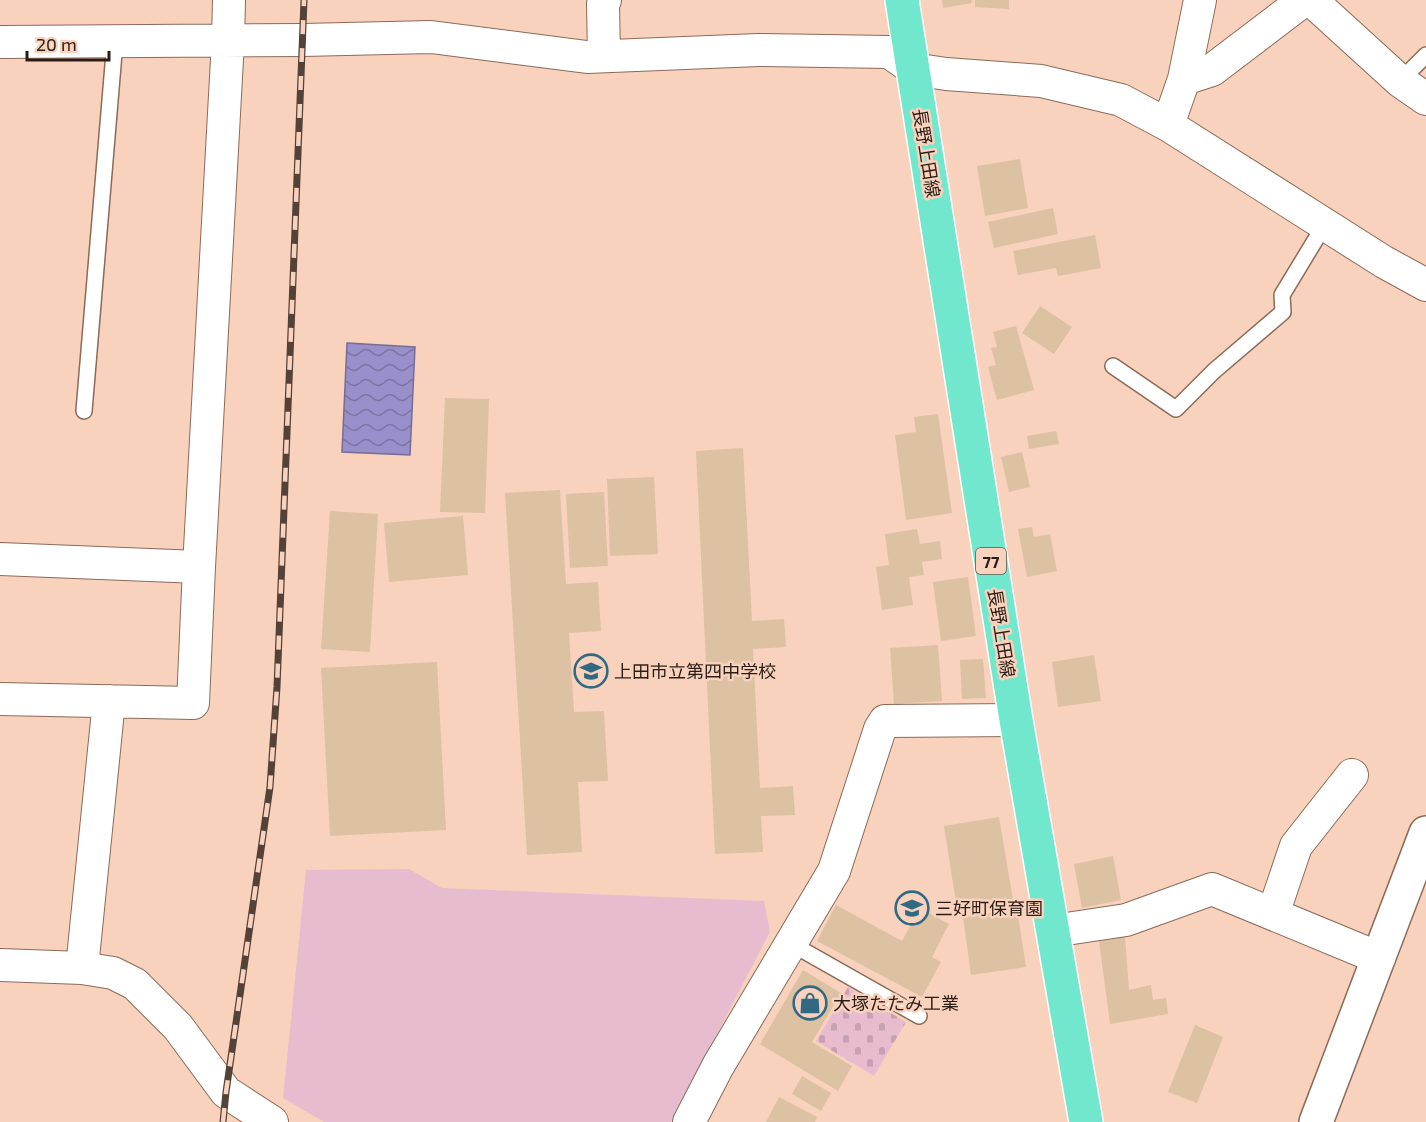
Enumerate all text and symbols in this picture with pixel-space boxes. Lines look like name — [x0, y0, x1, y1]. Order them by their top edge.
scale bar — [27, 24, 110, 62]
text: 20 m — [36, 33, 77, 55]
street label: 長野上田線 — [909, 107, 945, 199]
road number: 77 — [976, 548, 1006, 574]
street label: 長野上田線 — [984, 587, 1020, 679]
school or university icon: 上田市立第四中学校 — [573, 653, 609, 689]
place label: 上田市立第四中学校 — [614, 660, 776, 682]
school or university icon: 三好町保育園 — [894, 890, 930, 926]
place label: 三好町保育園 — [935, 897, 1043, 919]
shop icon: 大塚たたみ工業 — [792, 985, 828, 1021]
place label: 大塚たたみ工業 — [833, 992, 959, 1014]

